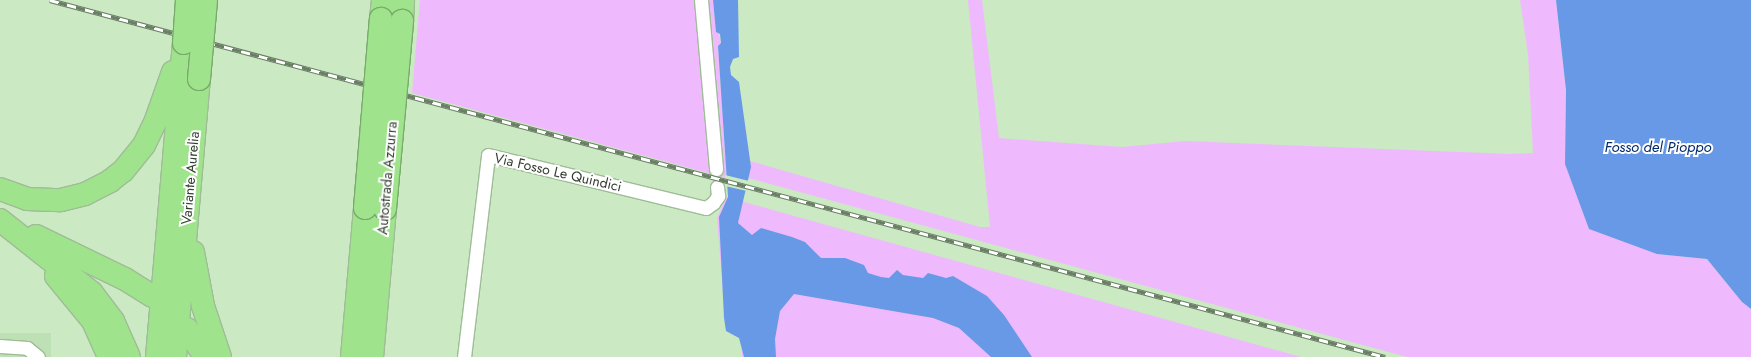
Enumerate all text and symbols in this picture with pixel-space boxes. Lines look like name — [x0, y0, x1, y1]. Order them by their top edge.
street label: Autostrada Azzurra — [374, 121, 400, 235]
street label: Variante Aurelia — [178, 131, 202, 225]
water label: Fosso del Pioppo — [1605, 139, 1711, 157]
street label: Via Fosso Le Quindici — [493, 149, 623, 195]

